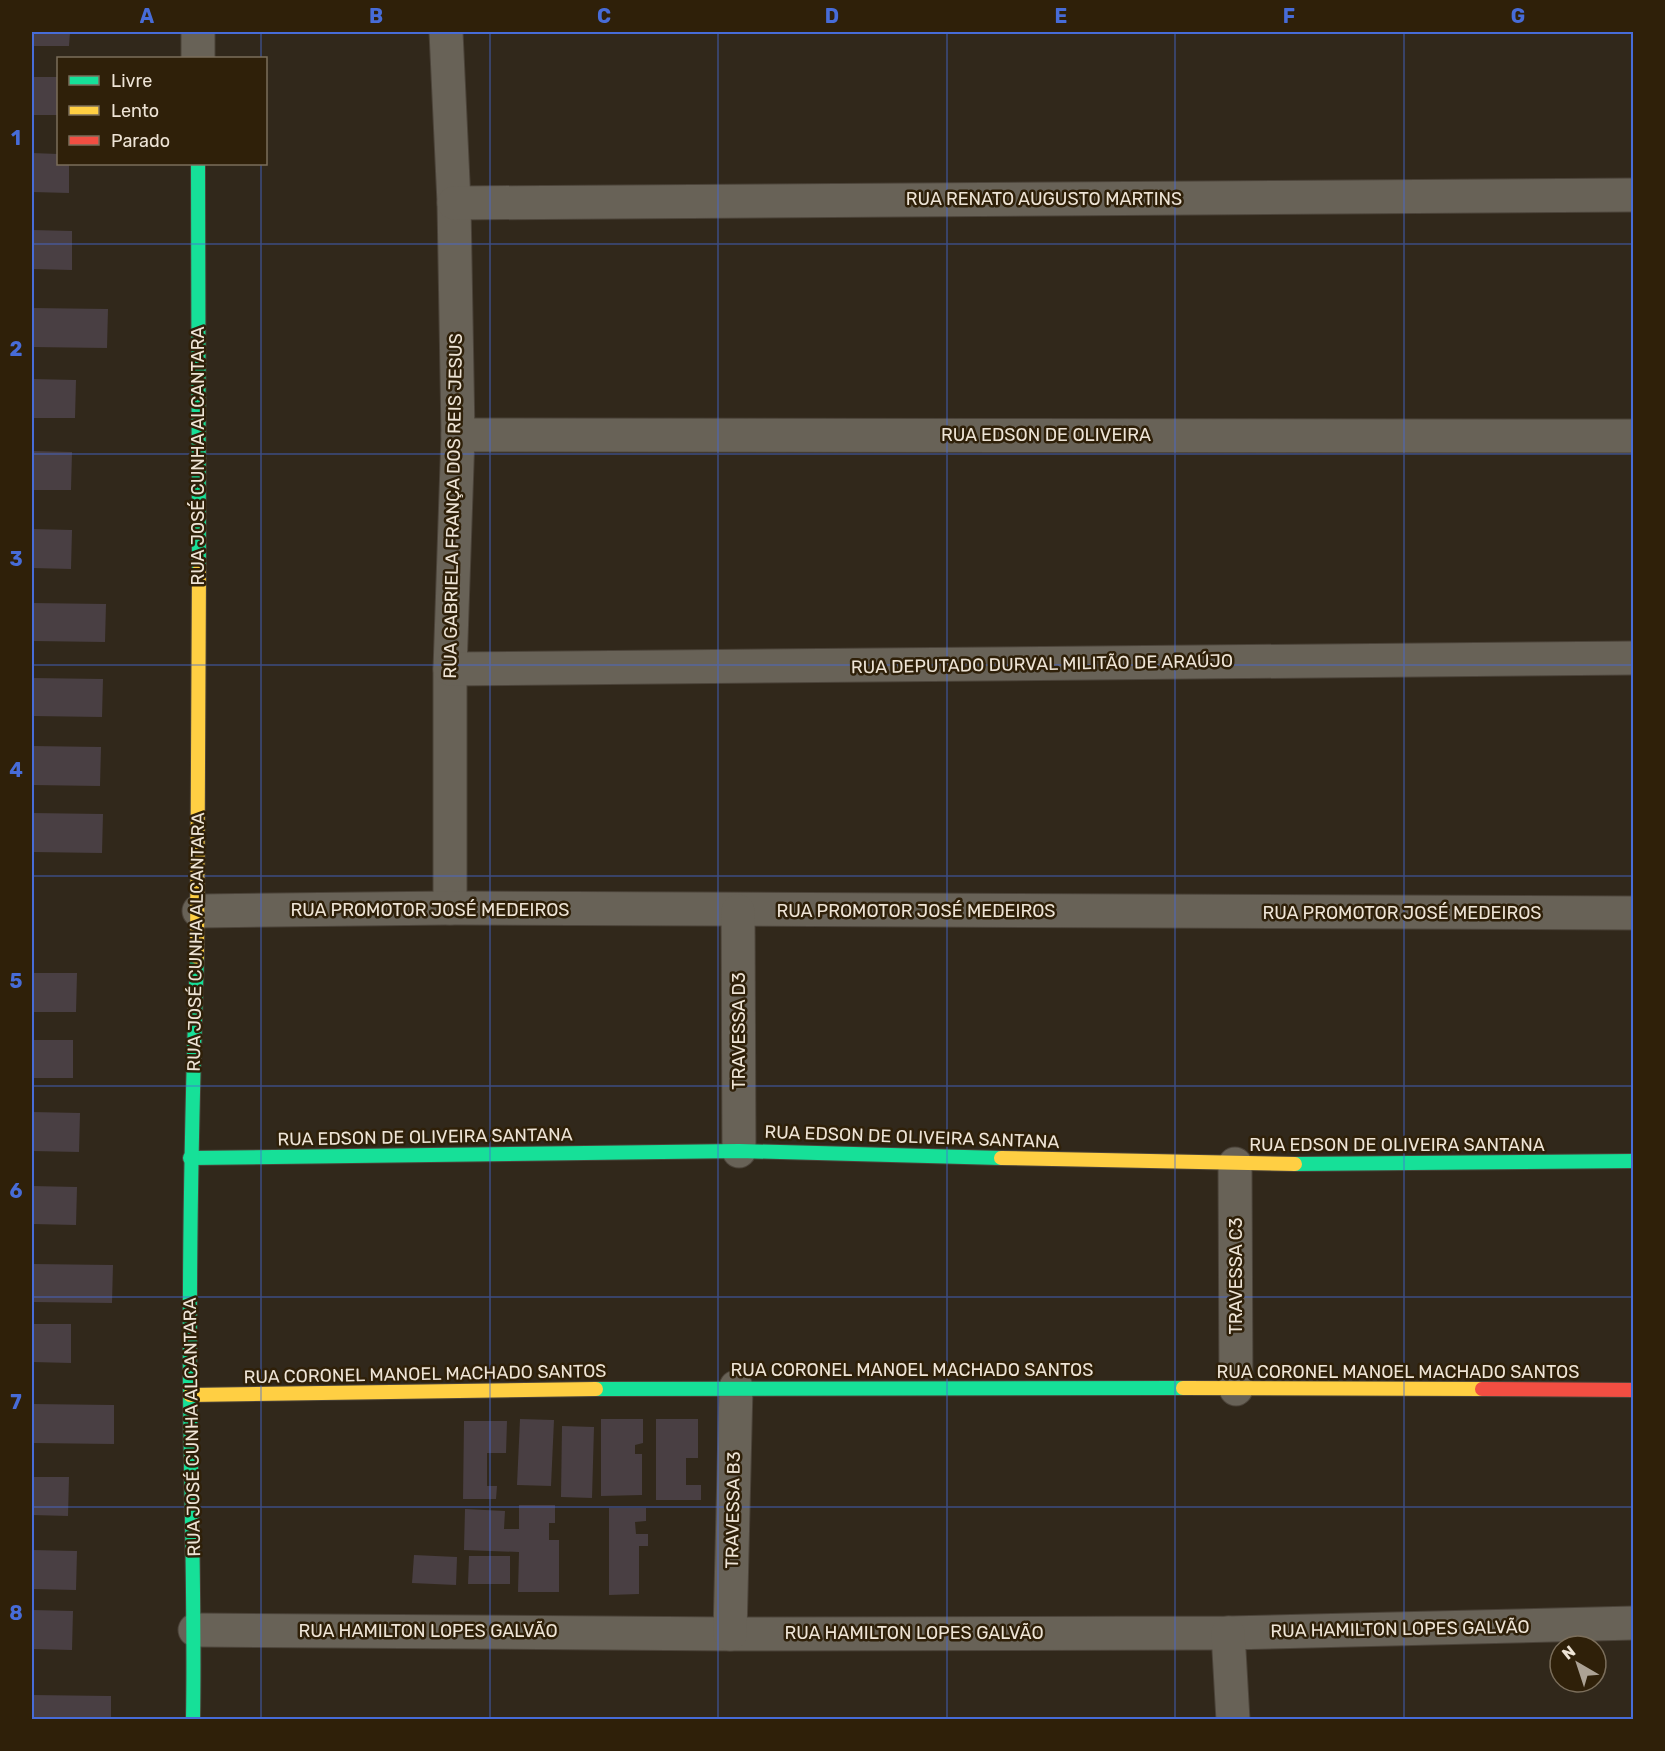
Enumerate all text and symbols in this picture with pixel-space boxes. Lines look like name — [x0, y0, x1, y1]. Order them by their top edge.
text: A — [140, 4, 155, 28]
text: B — [369, 4, 383, 28]
text: C — [597, 4, 611, 28]
text: D — [825, 4, 839, 28]
text: E — [1055, 4, 1067, 28]
text: F — [1283, 4, 1295, 28]
text: G — [1511, 4, 1525, 28]
legend — [57, 57, 267, 165]
text: Livre — [111, 70, 152, 92]
text: Lento — [111, 100, 159, 122]
text: 1 — [11, 126, 21, 150]
text: Parado — [111, 130, 170, 152]
street label: RUA RENATO AUGUSTO MARTINS — [906, 188, 1182, 210]
street label: RUA JOSÉ CUNHA ALCANTARA — [187, 326, 209, 586]
street label: RUA GABRIELA FRANÇA DOS REIS JESUS — [439, 333, 467, 679]
text: 2 — [10, 337, 23, 361]
street label: RUA EDSON DE OLIVEIRA — [941, 424, 1151, 446]
text: 3 — [9, 547, 23, 571]
street label: RUA DEPUTADO DURVAL MILITÃO DE ARAÚJO — [851, 650, 1233, 678]
text: 4 — [9, 758, 23, 782]
street label: RUA JOSÉ CUNHA ALCANTARA — [183, 812, 209, 1072]
street label: RUA PROMOTOR JOSÉ MEDEIROS — [290, 899, 570, 921]
street label: RUA PROMOTOR JOSÉ MEDEIROS — [776, 900, 1056, 922]
street label: RUA PROMOTOR JOSÉ MEDEIROS — [1262, 902, 1542, 924]
text: 5 — [10, 969, 23, 993]
street label: TRAVESSA D3 — [728, 972, 750, 1090]
street label: RUA EDSON DE OLIVEIRA SANTANA — [764, 1121, 1060, 1153]
street label: RUA EDSON DE OLIVEIRA SANTANA — [277, 1123, 573, 1151]
street label: RUA EDSON DE OLIVEIRA SANTANA — [1249, 1134, 1545, 1156]
text: 6 — [9, 1179, 23, 1203]
street label: TRAVESSA C3 — [1225, 1217, 1247, 1335]
street label: RUA JOSÉ CUNHA ALCANTARA — [179, 1297, 205, 1557]
street label: RUA CORONEL MANOEL MACHADO SANTOS — [731, 1359, 1093, 1381]
street label: RUA CORONEL MANOEL MACHADO SANTOS — [243, 1360, 607, 1388]
street label: RUA CORONEL MANOEL MACHADO SANTOS — [1217, 1361, 1579, 1383]
text: 7 — [10, 1390, 22, 1414]
street label: TRAVESSA B3 — [721, 1451, 745, 1569]
text: 8 — [9, 1601, 23, 1625]
street label: RUA HAMILTON LOPES GALVÃO — [1270, 1616, 1530, 1642]
street label: RUA HAMILTON LOPES GALVÃO — [298, 1620, 558, 1642]
street label: RUA HAMILTON LOPES GALVÃO — [784, 1622, 1044, 1644]
north arrow — [1548, 1634, 1608, 1694]
text: N — [1558, 1642, 1579, 1664]

